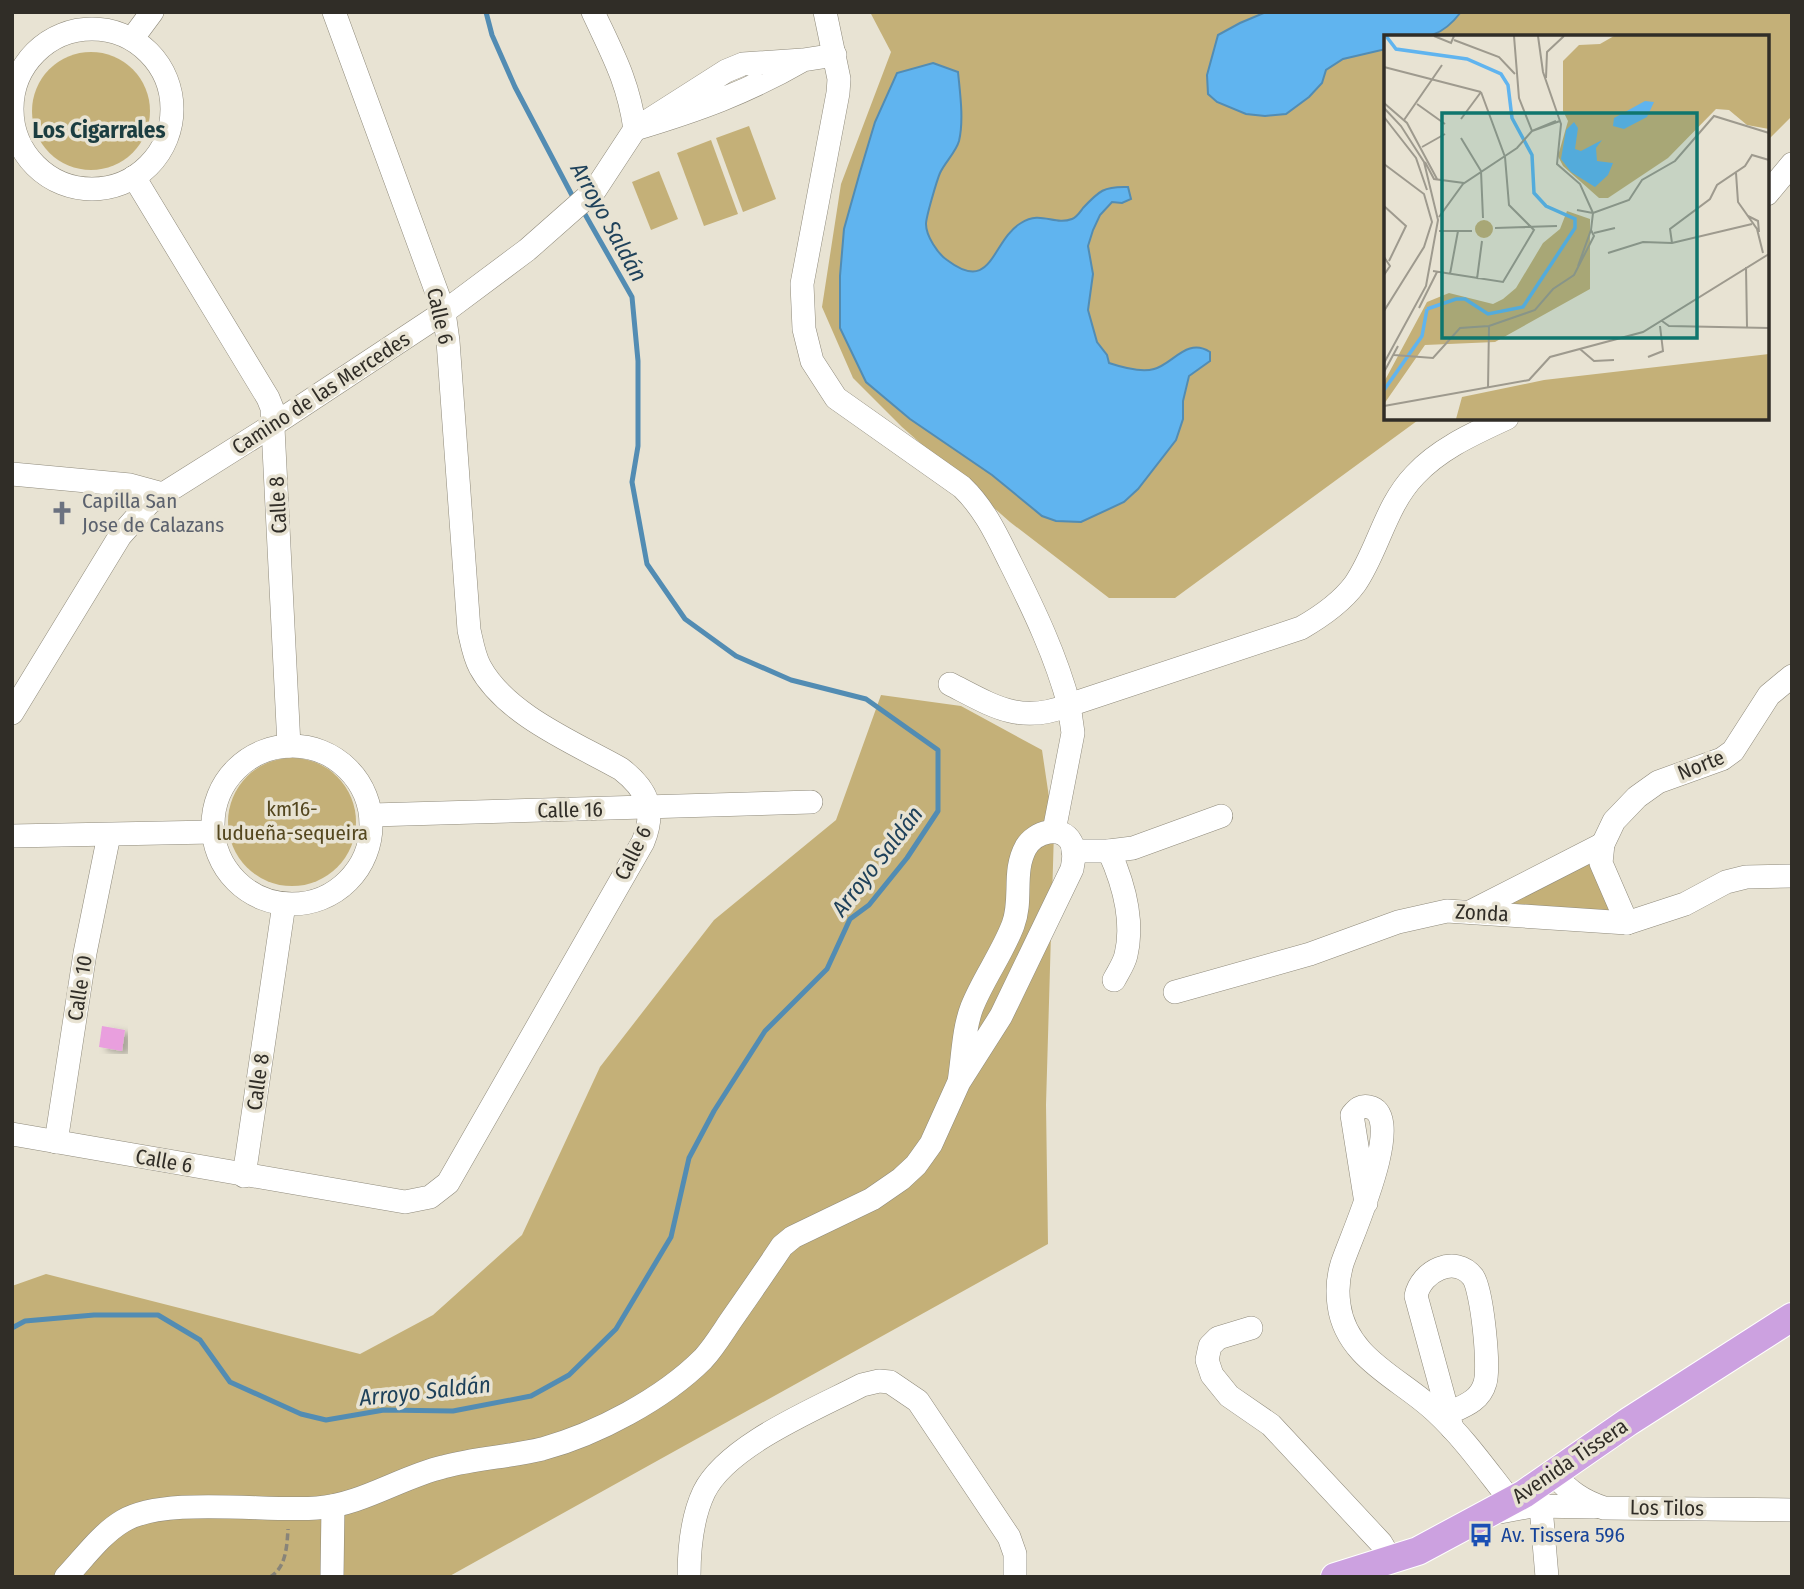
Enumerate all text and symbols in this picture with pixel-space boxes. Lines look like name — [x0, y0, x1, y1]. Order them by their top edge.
inset map — [1384, 35, 1769, 420]
district label: Los Cigarrales — [33, 116, 166, 144]
water label: Arroyo Saldán — [564, 157, 653, 286]
street label: Calle 6 — [421, 285, 459, 347]
street label: Camino de las Mercedes — [227, 326, 415, 460]
street label: Calle 8 — [264, 476, 292, 534]
place label: Capilla San Jose de Calazans — [82, 488, 224, 538]
church icon: Capilla San Jose de Calazans — [48, 499, 76, 527]
street label: Norte — [1674, 744, 1728, 786]
park label: km16- ludueña-sequeira — [216, 796, 368, 846]
street label: Calle 16 — [537, 796, 603, 824]
water label: Arroyo Saldán — [825, 800, 929, 922]
street label: Calle 6 — [609, 822, 657, 884]
street label: Zonda — [1455, 899, 1509, 927]
street label: Calle 10 — [62, 953, 98, 1023]
street label: Calle 8 — [241, 1052, 275, 1112]
street label: Calle 6 — [134, 1143, 194, 1179]
water label: Arroyo Saldán — [357, 1370, 492, 1412]
street label: Avenida Tissera — [1507, 1413, 1633, 1509]
street label: Los Tilos — [1630, 1494, 1704, 1522]
bus stop icon: Av. Tissera 596 — [1467, 1521, 1495, 1549]
place label: Av. Tissera 596 — [1501, 1522, 1625, 1548]

